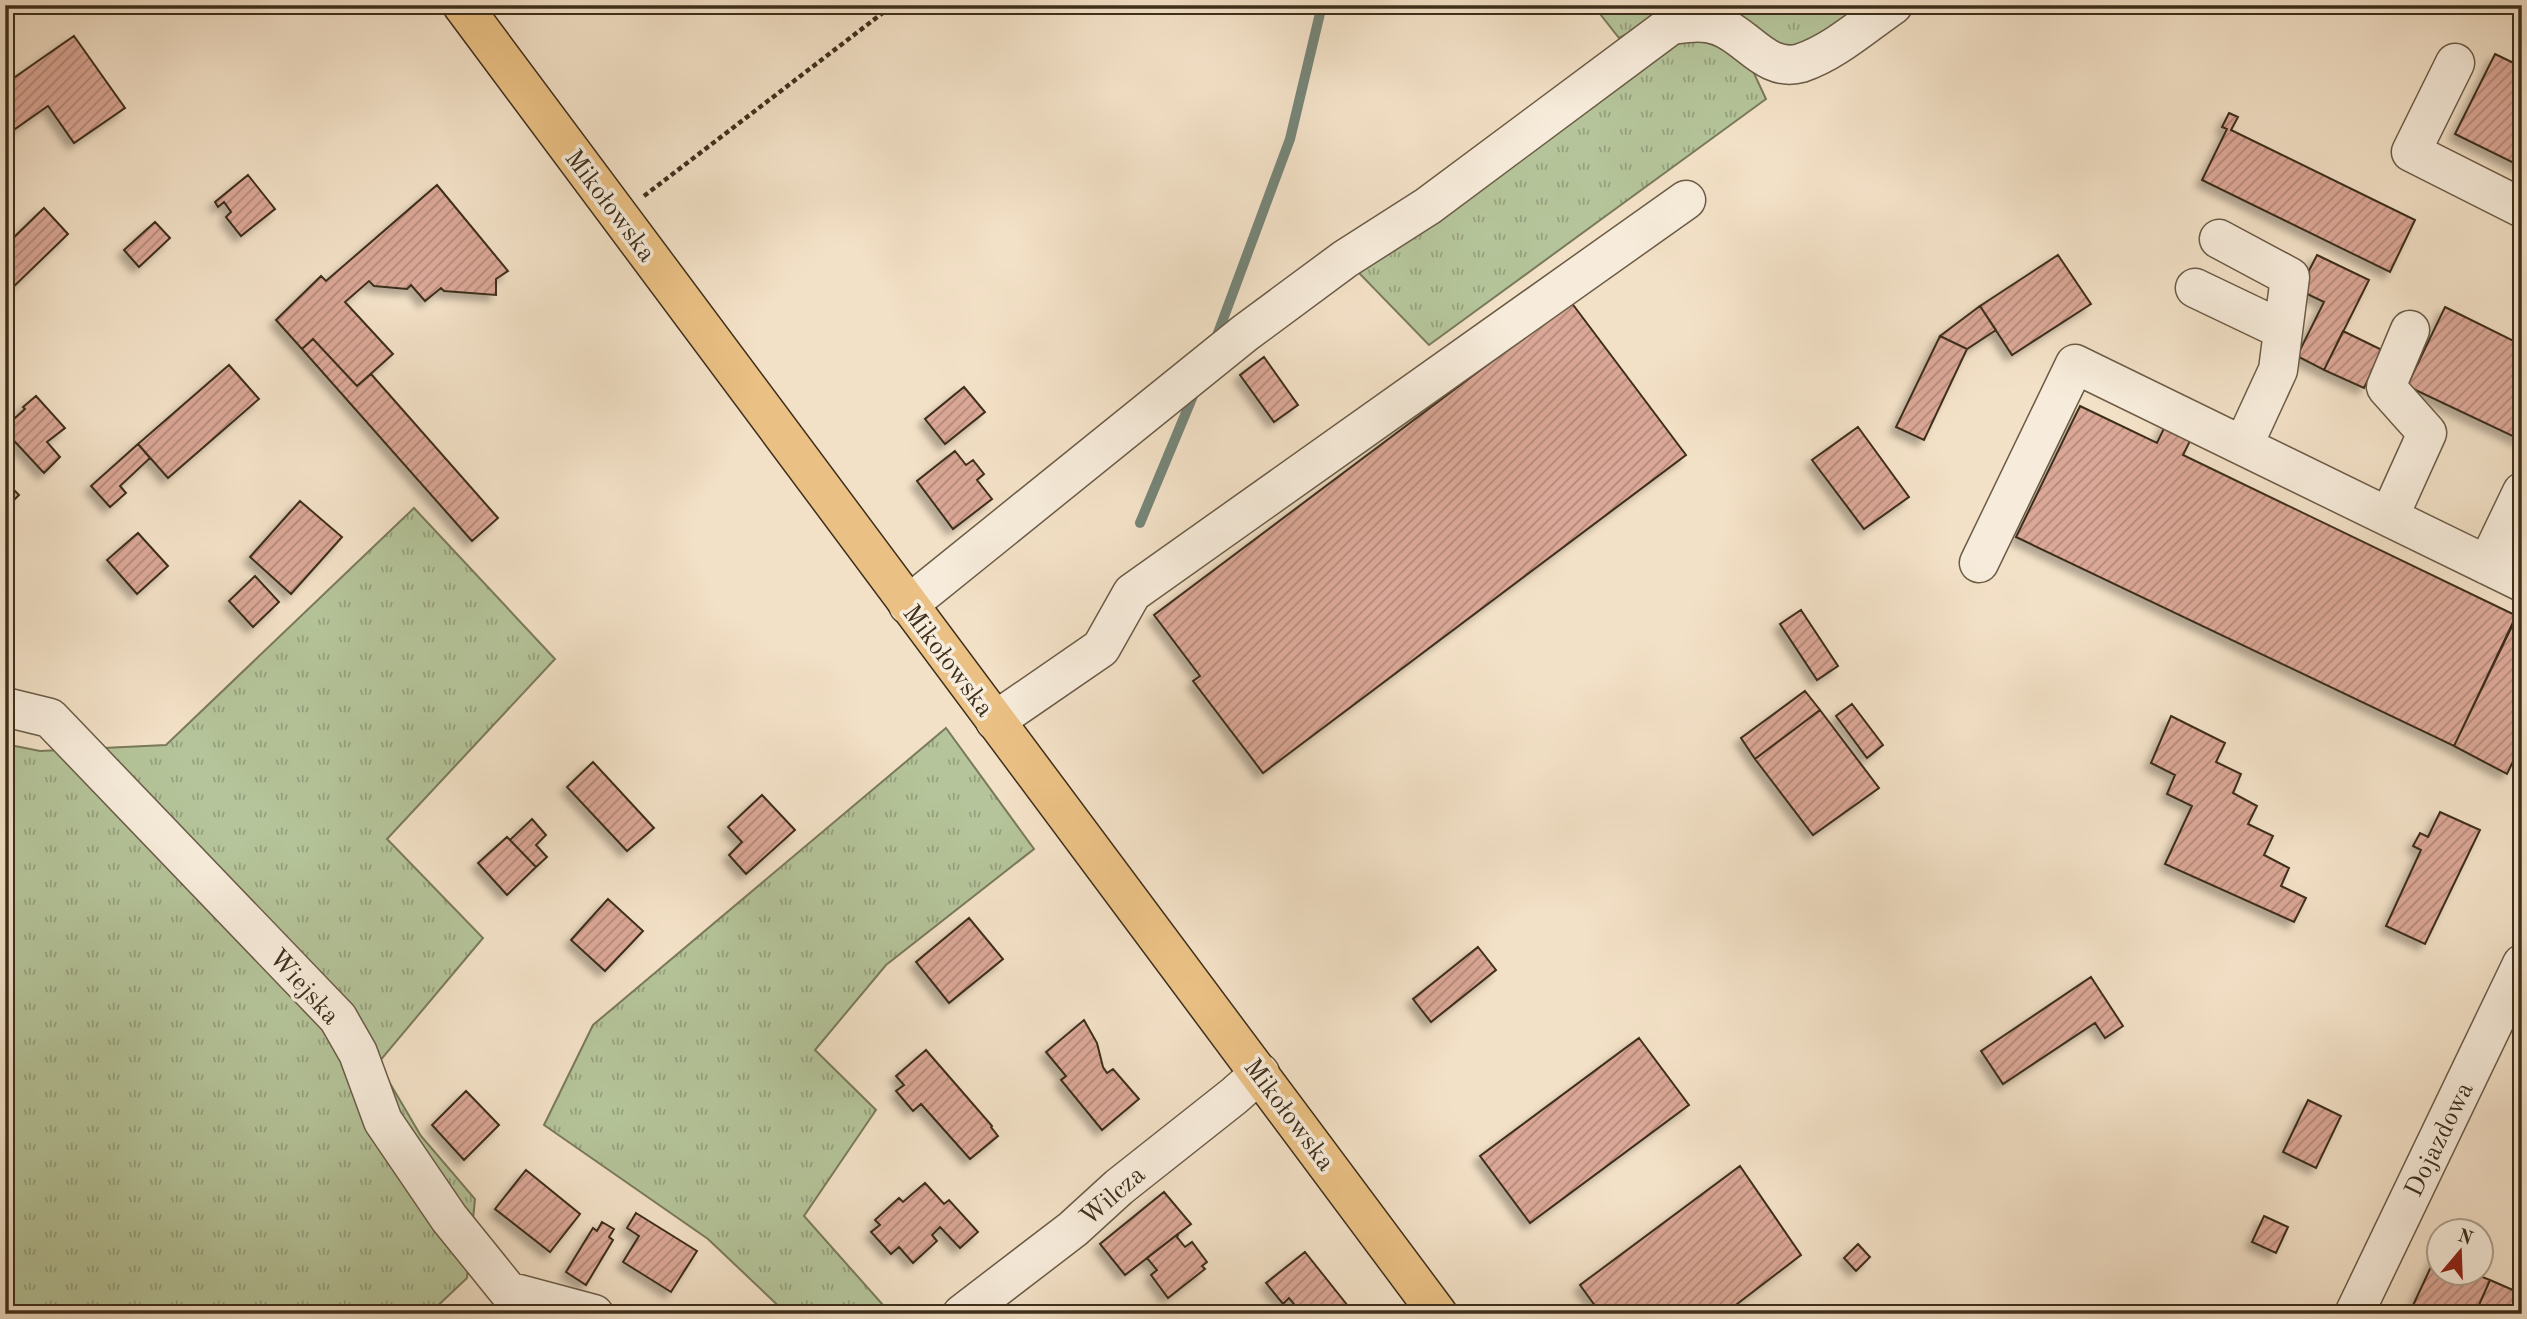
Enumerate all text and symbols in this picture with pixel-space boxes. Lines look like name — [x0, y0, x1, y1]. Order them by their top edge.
street label: Mikołowska — [559, 145, 660, 267]
street label: Mikołowska — [897, 600, 998, 722]
street label: Wiejska — [263, 945, 344, 1030]
street label: Mikołowska — [1238, 1054, 1339, 1176]
street label: Dojazdowa — [2401, 1078, 2479, 1201]
street label: Wilcza — [1076, 1162, 1151, 1231]
north arrow — [2426, 1218, 2496, 1288]
text: N — [2455, 1227, 2475, 1250]

